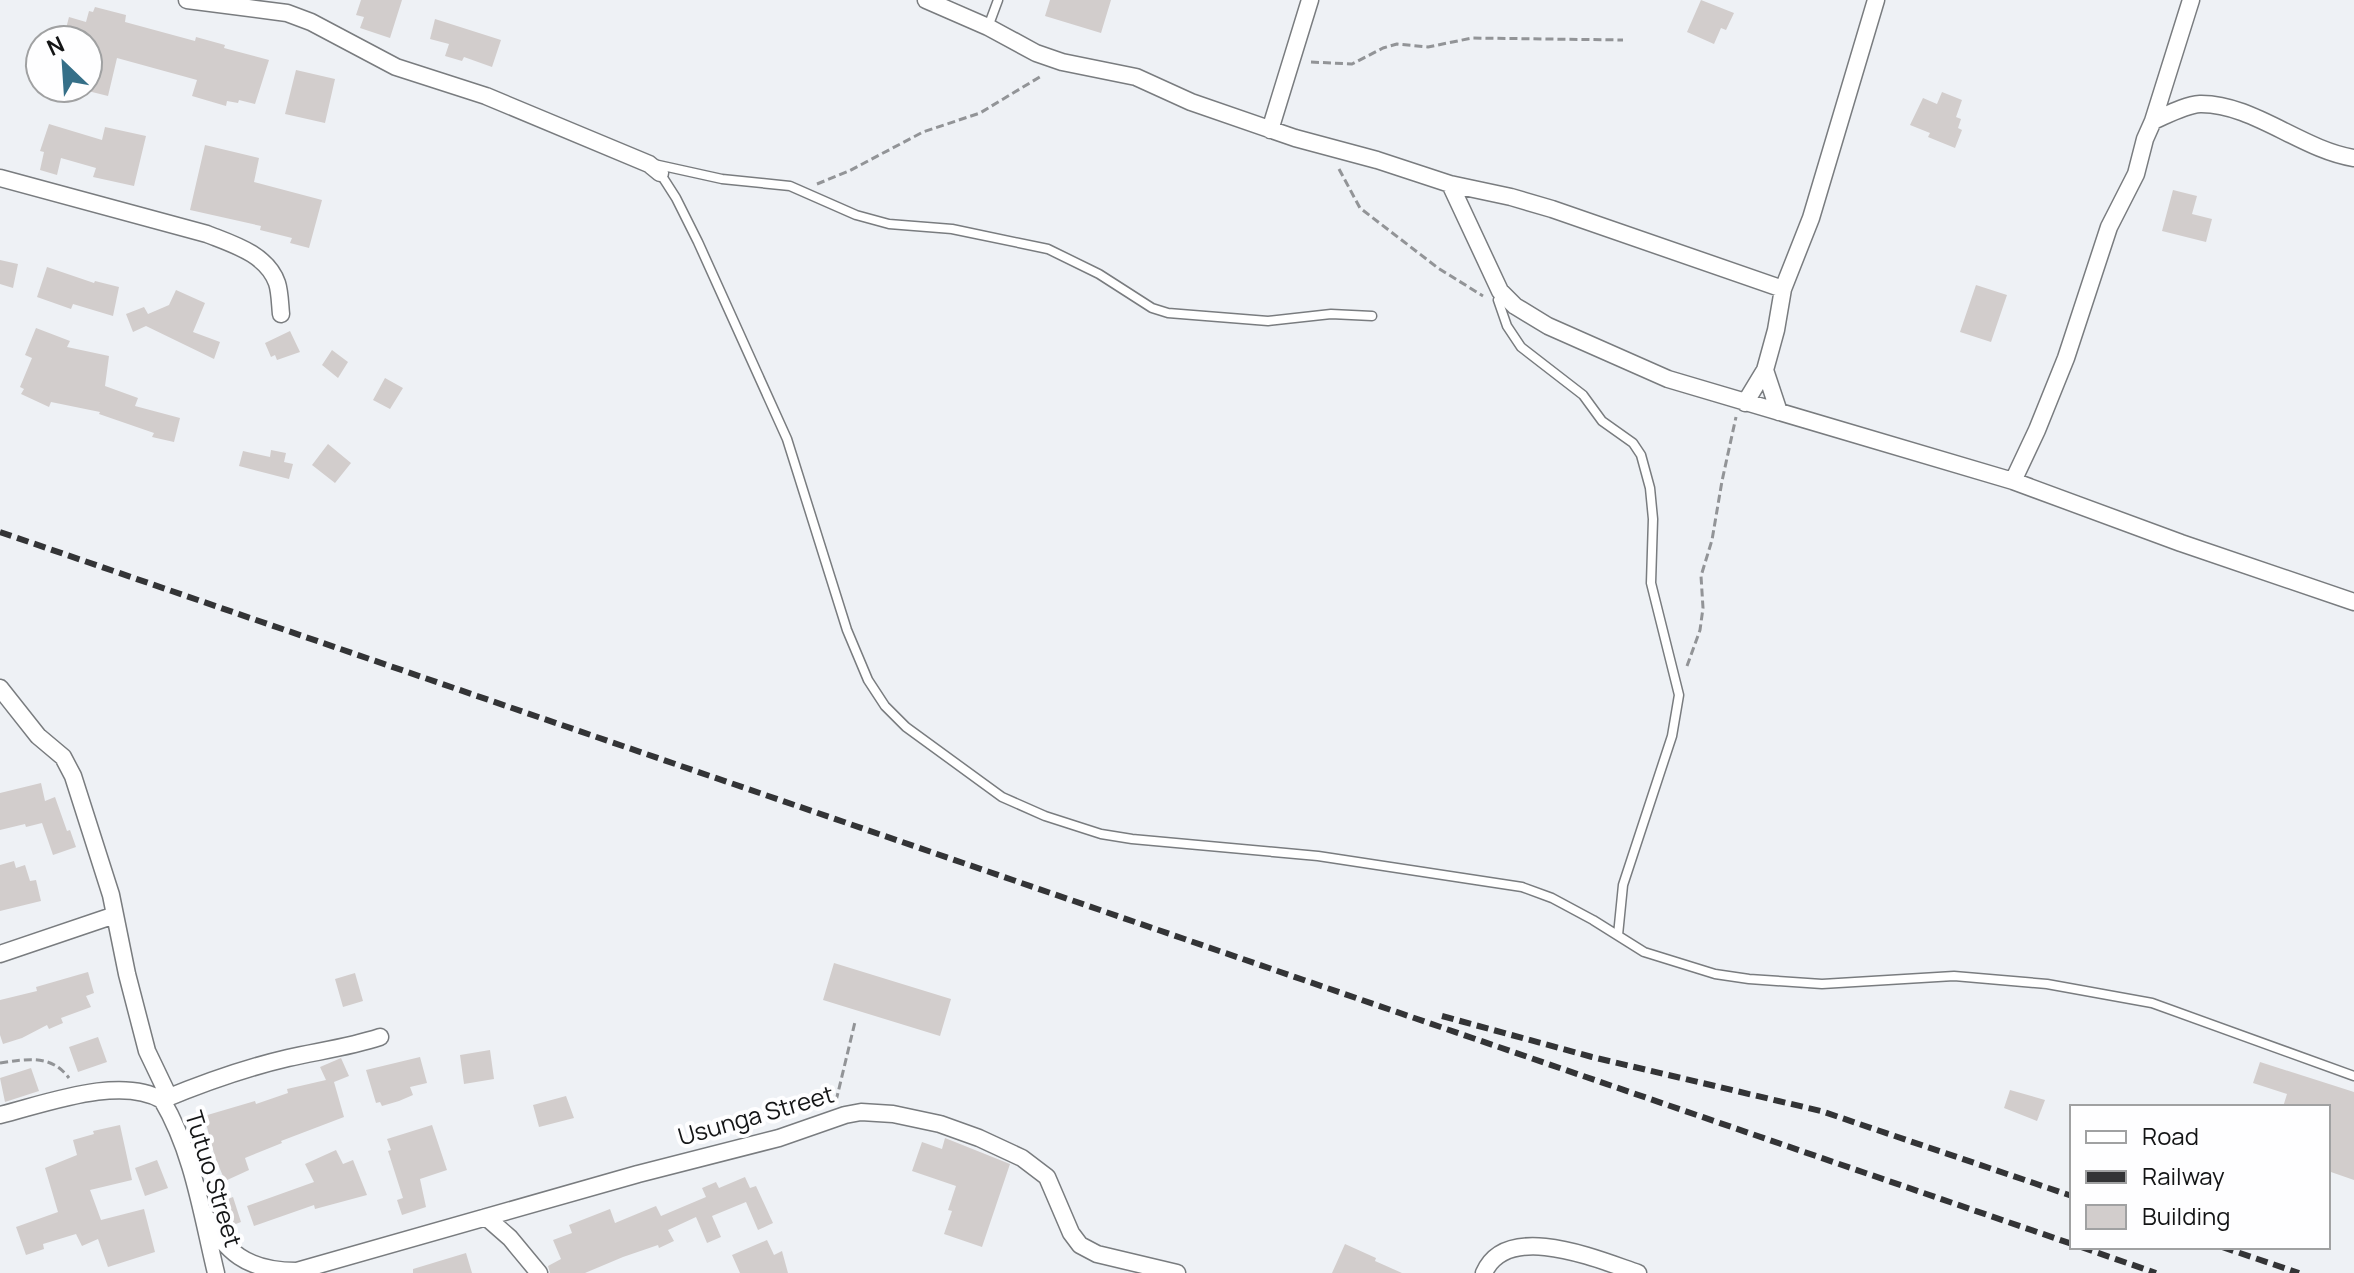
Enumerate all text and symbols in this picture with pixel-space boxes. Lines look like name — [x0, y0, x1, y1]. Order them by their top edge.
north arrow — [24, 24, 104, 104]
text: N — [42, 29, 69, 63]
street label: Usunga Street — [674, 1077, 837, 1153]
legend — [2070, 1105, 2330, 1249]
street label: Tutuo Street — [178, 1106, 251, 1251]
text: Road — [2142, 1119, 2199, 1152]
text: Railway — [2142, 1159, 2225, 1192]
text: Building — [2142, 1199, 2230, 1232]

